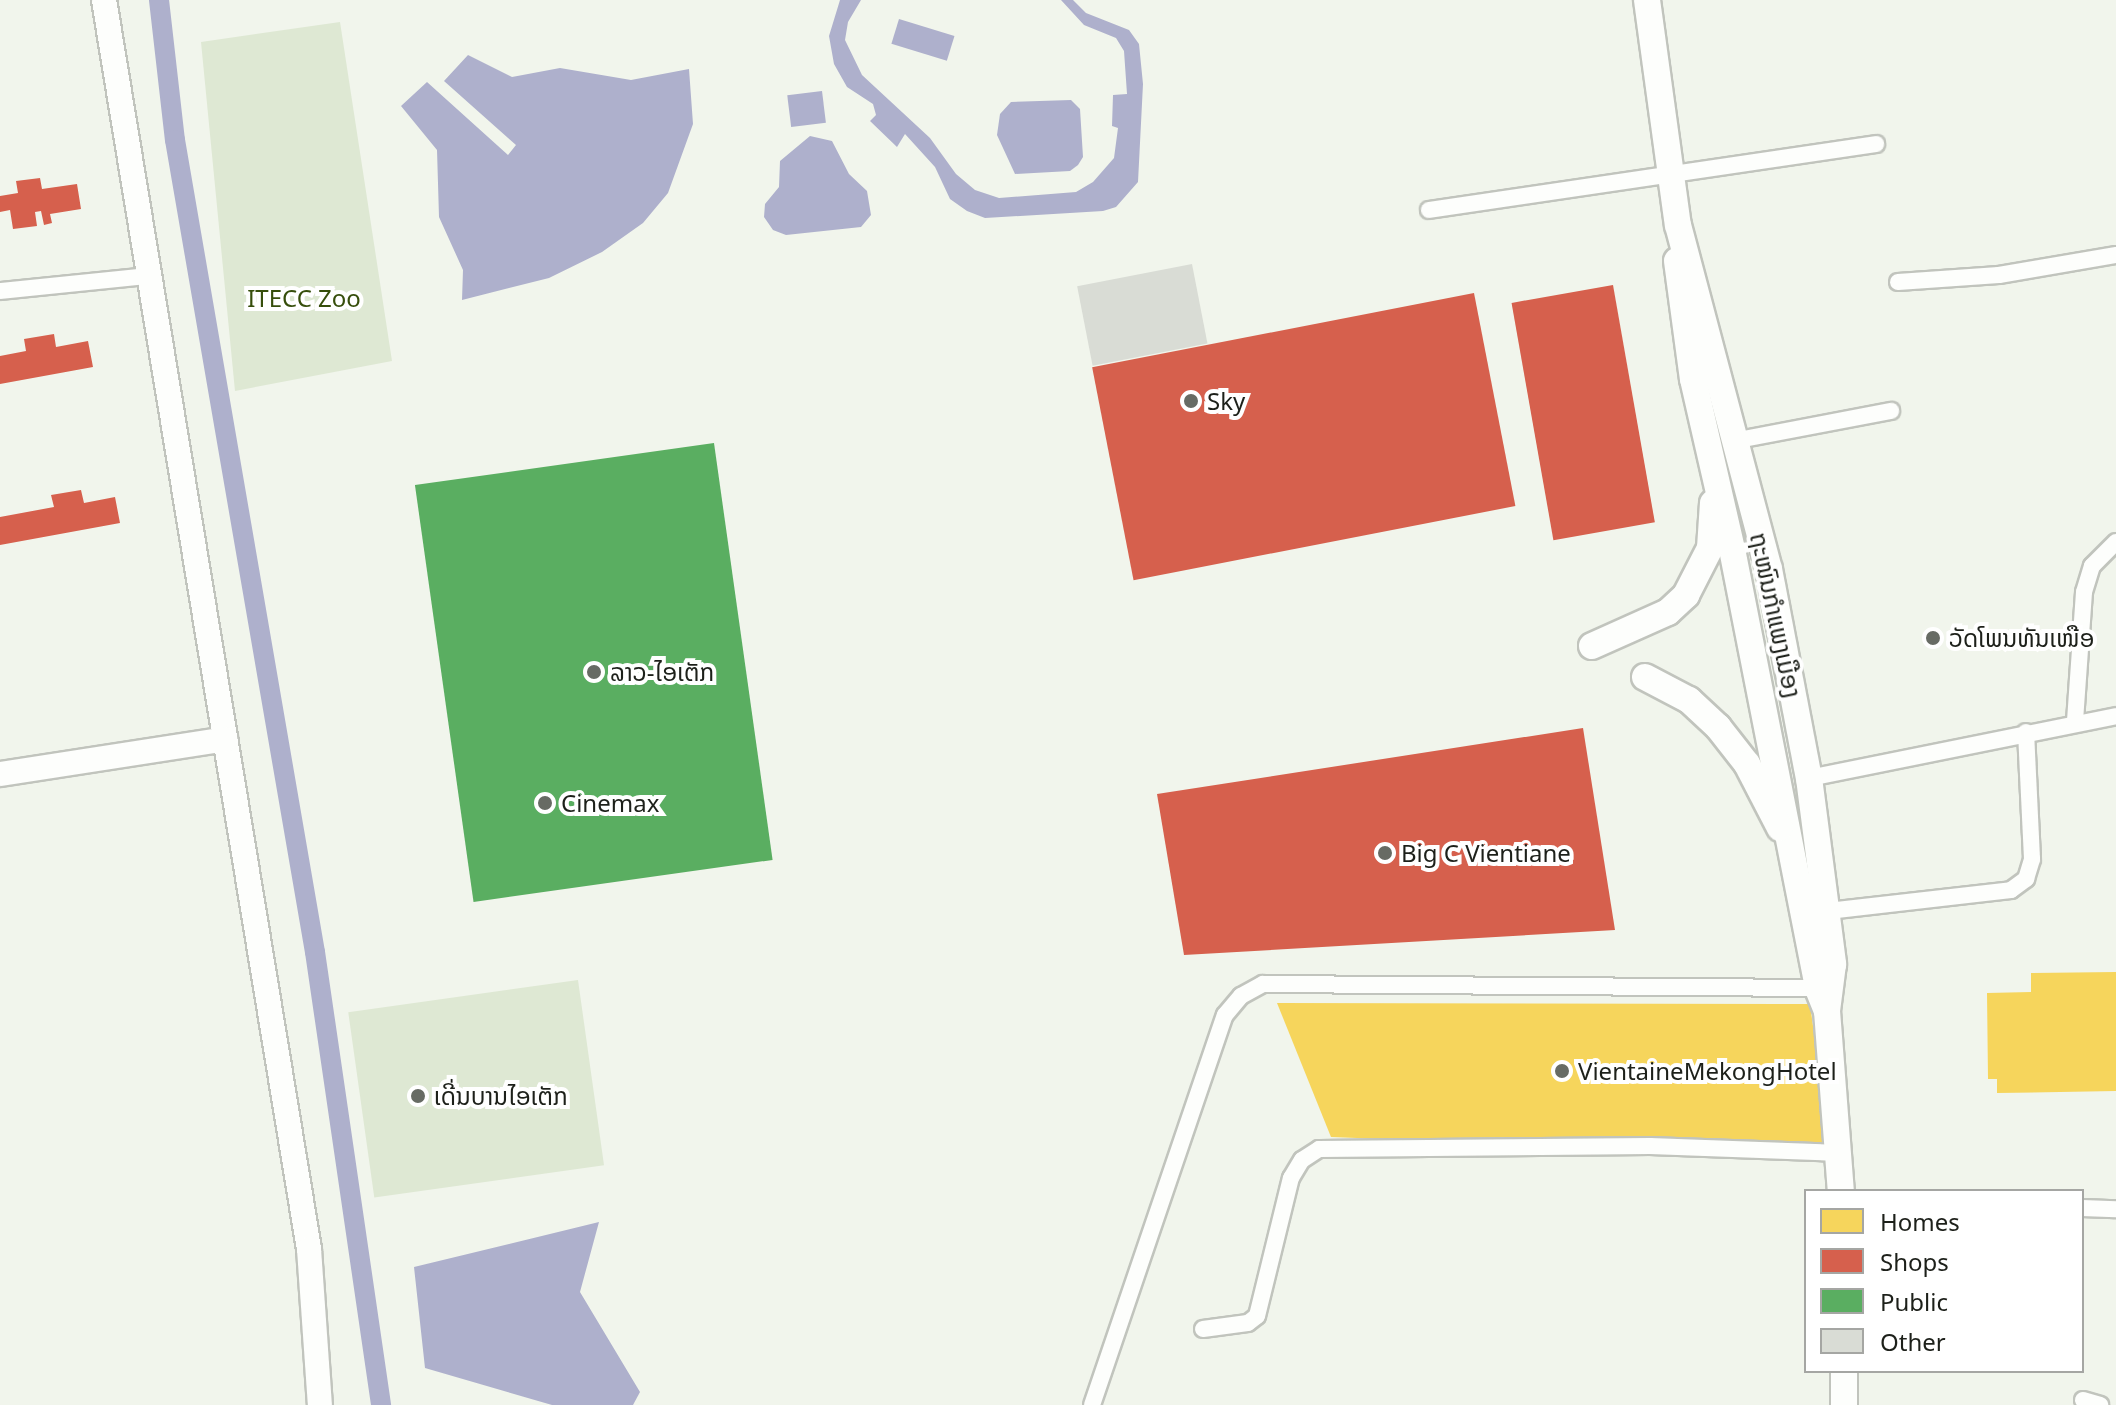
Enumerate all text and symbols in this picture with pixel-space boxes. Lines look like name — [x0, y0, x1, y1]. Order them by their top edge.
park label: ITECC Zoo — [247, 284, 361, 312]
place label: Sky — [1207, 387, 1245, 415]
marker: Sky — [1182, 392, 1200, 410]
street label: ຖະໜົນກຳແພງເມືອງ — [1744, 530, 1808, 700]
place label: ວັດໂພນທັນເໜືອ — [1949, 624, 2094, 652]
marker: ວັດໂພນທັນເໜືອ — [1924, 629, 1942, 647]
place label: ລາວ-ໄອເຕັກ — [610, 658, 714, 686]
marker: ລາວ-ໄອເຕັກ — [585, 663, 603, 681]
place label: Cinemax — [561, 789, 659, 817]
marker: Cinemax — [536, 794, 554, 812]
place label: Big C Vientiane — [1401, 839, 1571, 867]
marker: Big C Vientiane — [1376, 844, 1394, 862]
place label: VientaineMekongHotel — [1578, 1057, 1837, 1085]
marker: VientaineMekongHotel — [1553, 1062, 1571, 1080]
place label: ເດີ່ນບານໄອເຕັກ — [434, 1082, 568, 1110]
marker: ເດີ່ນບານໄອເຕັກ — [409, 1087, 427, 1105]
legend — [1804, 1189, 2084, 1373]
text: Homes — [1880, 1205, 1960, 1238]
text: Shops — [1880, 1245, 1949, 1278]
text: Public — [1880, 1285, 1948, 1318]
text: Other — [1880, 1325, 1946, 1358]

